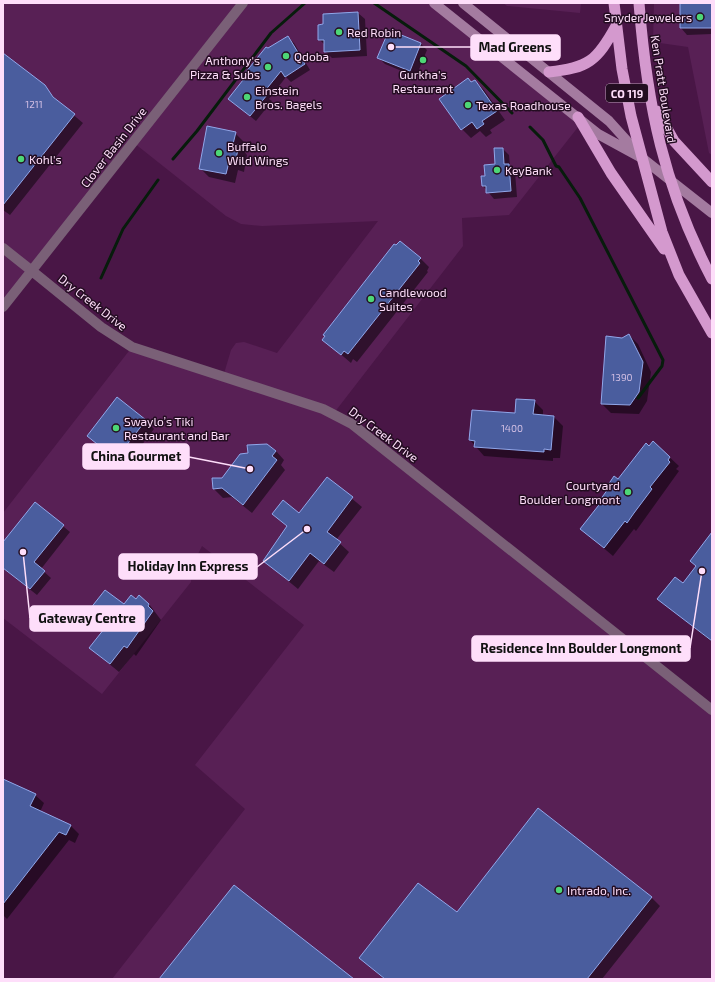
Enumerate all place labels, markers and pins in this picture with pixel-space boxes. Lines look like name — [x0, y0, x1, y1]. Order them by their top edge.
place label: Snyder Jewelers — [604, 10, 692, 24]
marker: Snyder Jewelers — [695, 12, 705, 22]
place label: Red Robin — [347, 25, 401, 39]
marker: Red Robin — [334, 27, 344, 37]
callout: Mad Greens — [471, 35, 560, 60]
place label: Qdoba — [294, 49, 329, 64]
marker: Qdoba — [281, 51, 291, 61]
place label: Anthony's Pizza & Subs — [190, 53, 260, 81]
marker: Gurkha's Restaurant — [418, 55, 428, 65]
marker: Anthony's Pizza & Subs — [263, 62, 273, 72]
place label: Gurkha's Restaurant — [393, 67, 454, 95]
place label: Einstein Bros. Bagels — [255, 83, 322, 111]
marker: Einstein Bros. Bagels — [242, 92, 252, 102]
place label: Texas Roadhouse — [476, 98, 571, 112]
marker: Texas Roadhouse — [463, 100, 473, 110]
place label: Buffalo Wild Wings — [227, 139, 288, 167]
marker: Buffalo Wild Wings — [214, 148, 224, 158]
place label: Kohl's — [29, 152, 62, 166]
marker: Kohl's — [16, 154, 26, 164]
place label: KeyBank — [505, 163, 552, 177]
marker: KeyBank — [492, 165, 502, 175]
place label: Candlewood Suites — [379, 285, 447, 313]
marker: Candlewood Suites — [366, 294, 376, 304]
place label: Swaylo’s Tiki Restaurant and Bar — [124, 414, 230, 442]
marker: Swaylo’s Tiki Restaurant and Bar — [111, 423, 121, 433]
callout: China Gourmet — [83, 444, 189, 469]
place label: Courtyard Boulder Longmont — [519, 478, 620, 506]
marker: Courtyard Boulder Longmont — [623, 487, 633, 497]
callout: Holiday Inn Express — [119, 554, 257, 579]
callout: Gateway Centre — [30, 606, 144, 631]
callout: Residence Inn Boulder Longmont — [472, 636, 690, 661]
place label: Intrado, Inc. — [567, 883, 631, 897]
marker: Intrado, Inc. — [554, 885, 564, 895]

